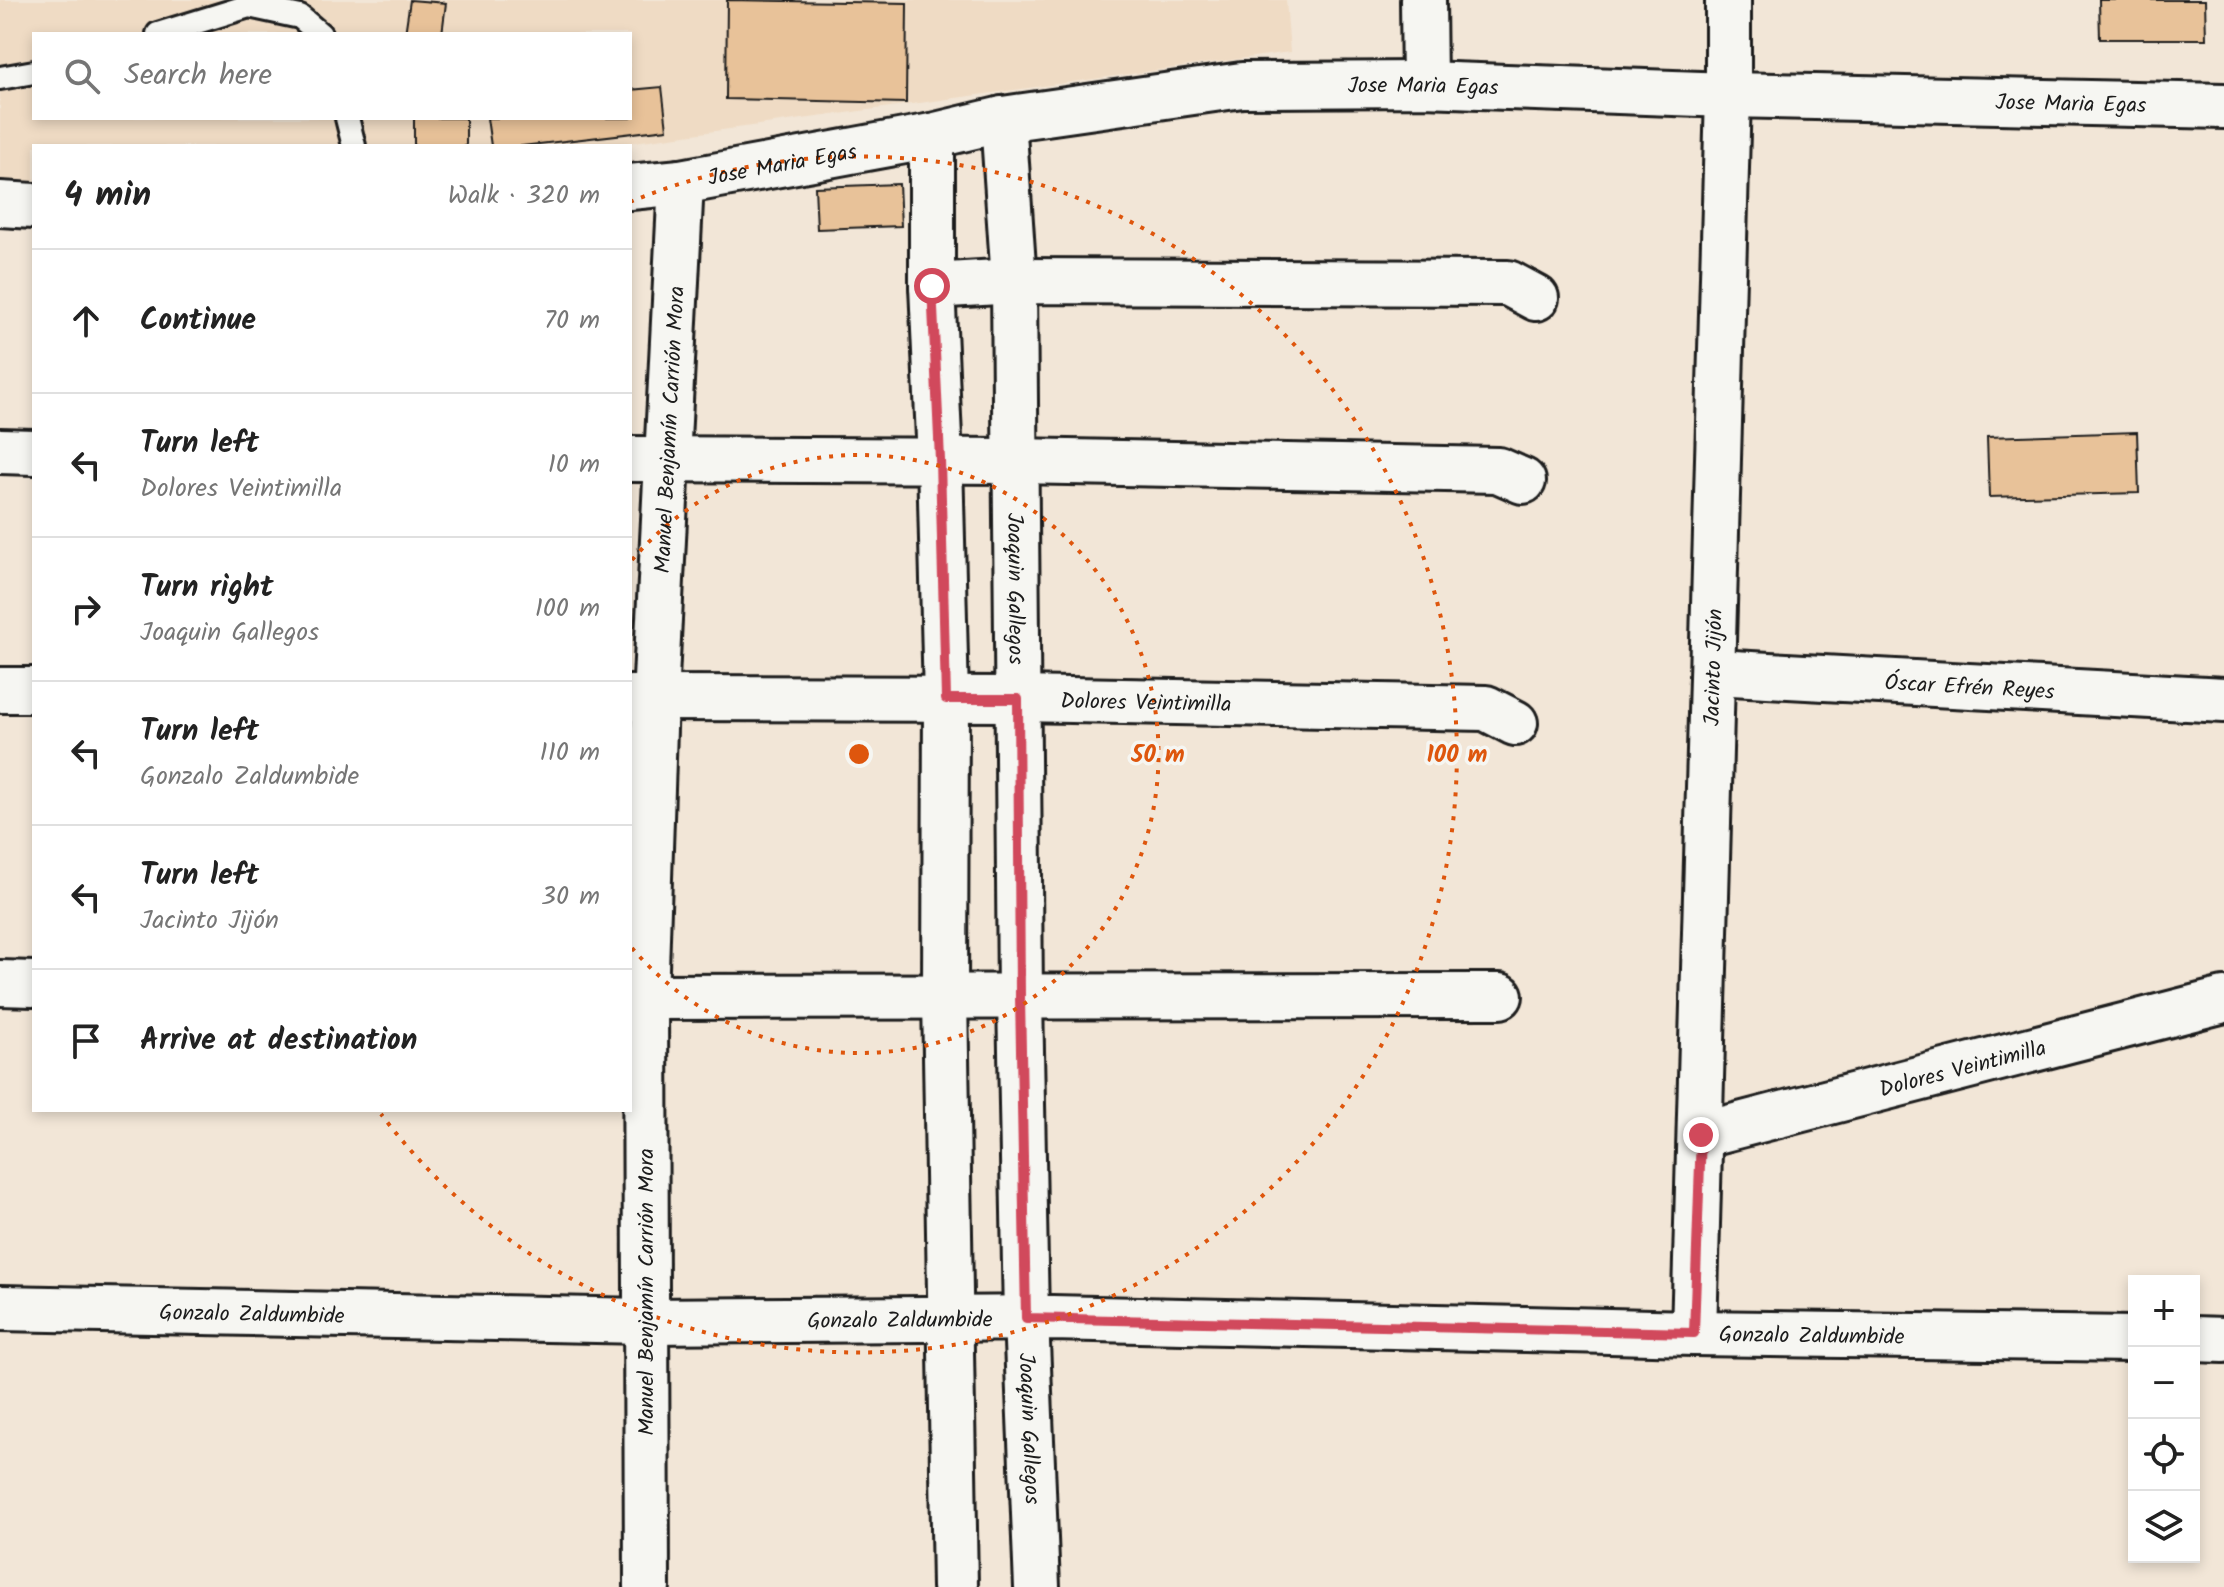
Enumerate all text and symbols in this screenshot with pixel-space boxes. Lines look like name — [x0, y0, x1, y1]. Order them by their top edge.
search box — [32, 32, 632, 120]
text: Search here — [124, 52, 272, 100]
icon: search — [60, 54, 104, 98]
street label: Jose Maria Egas — [1348, 69, 1500, 107]
street label: Jose Maria Egas — [1995, 86, 2147, 124]
street label: Jose Maria Egas — [705, 135, 860, 197]
text: 4 min — [64, 169, 151, 223]
text: Walk · 320 m — [448, 175, 600, 217]
route start — [914, 268, 950, 304]
street label: Manuel Benjamín Carrión Mora — [646, 285, 696, 574]
text: Continue — [140, 297, 256, 345]
icon: ahead — [64, 299, 108, 343]
text: 70 m — [544, 300, 600, 342]
text: Turn left — [140, 420, 259, 468]
icon: left — [64, 443, 108, 487]
text: 10 m — [548, 444, 600, 486]
text: Dolores Veintimilla — [140, 468, 342, 510]
street label: Joaquin Gallegos — [996, 513, 1032, 665]
text: Turn right — [140, 564, 273, 612]
icon: right — [64, 587, 108, 631]
text: 100 m — [535, 588, 600, 630]
street label: Jacinto Jijón — [1696, 608, 1734, 727]
text: Joaquin Gallegos — [140, 612, 319, 654]
street label: Óscar Efrén Reyes — [1884, 666, 2056, 711]
street label: Dolores Veintimilla — [1060, 685, 1232, 723]
text: Turn left — [140, 708, 259, 756]
icon: left — [64, 731, 108, 775]
text: 110 m — [540, 732, 600, 774]
text: 50 m — [1130, 736, 1185, 775]
text: 100 m — [1427, 736, 1487, 775]
centre of rings — [845, 740, 873, 768]
text: Gonzalo Zaldumbide — [140, 756, 359, 798]
text: Turn left — [140, 852, 259, 900]
icon: left — [64, 875, 108, 919]
text: 30 m — [541, 876, 600, 918]
text: Jacinto Jijón — [140, 900, 279, 942]
text: Arrive at destination — [140, 1017, 417, 1065]
icon: arrive — [64, 1019, 108, 1063]
street label: Dolores Veintimilla — [1876, 1032, 2050, 1108]
route end — [1683, 1117, 1719, 1153]
street label: Manuel Benjamín Carrión Mora — [630, 1148, 665, 1436]
map controls — [2128, 1275, 2200, 1563]
button: + — [2128, 1275, 2200, 1347]
street label: Gonzalo Zaldumbide — [159, 1296, 345, 1335]
street label: Gonzalo Zaldumbide — [807, 1303, 993, 1340]
street label: Gonzalo Zaldumbide — [1719, 1318, 1905, 1356]
button: − — [2128, 1347, 2200, 1419]
street label: Joaquin Gallegos — [1007, 1352, 1049, 1506]
button: locate — [2128, 1419, 2200, 1491]
button: layers — [2128, 1491, 2200, 1563]

